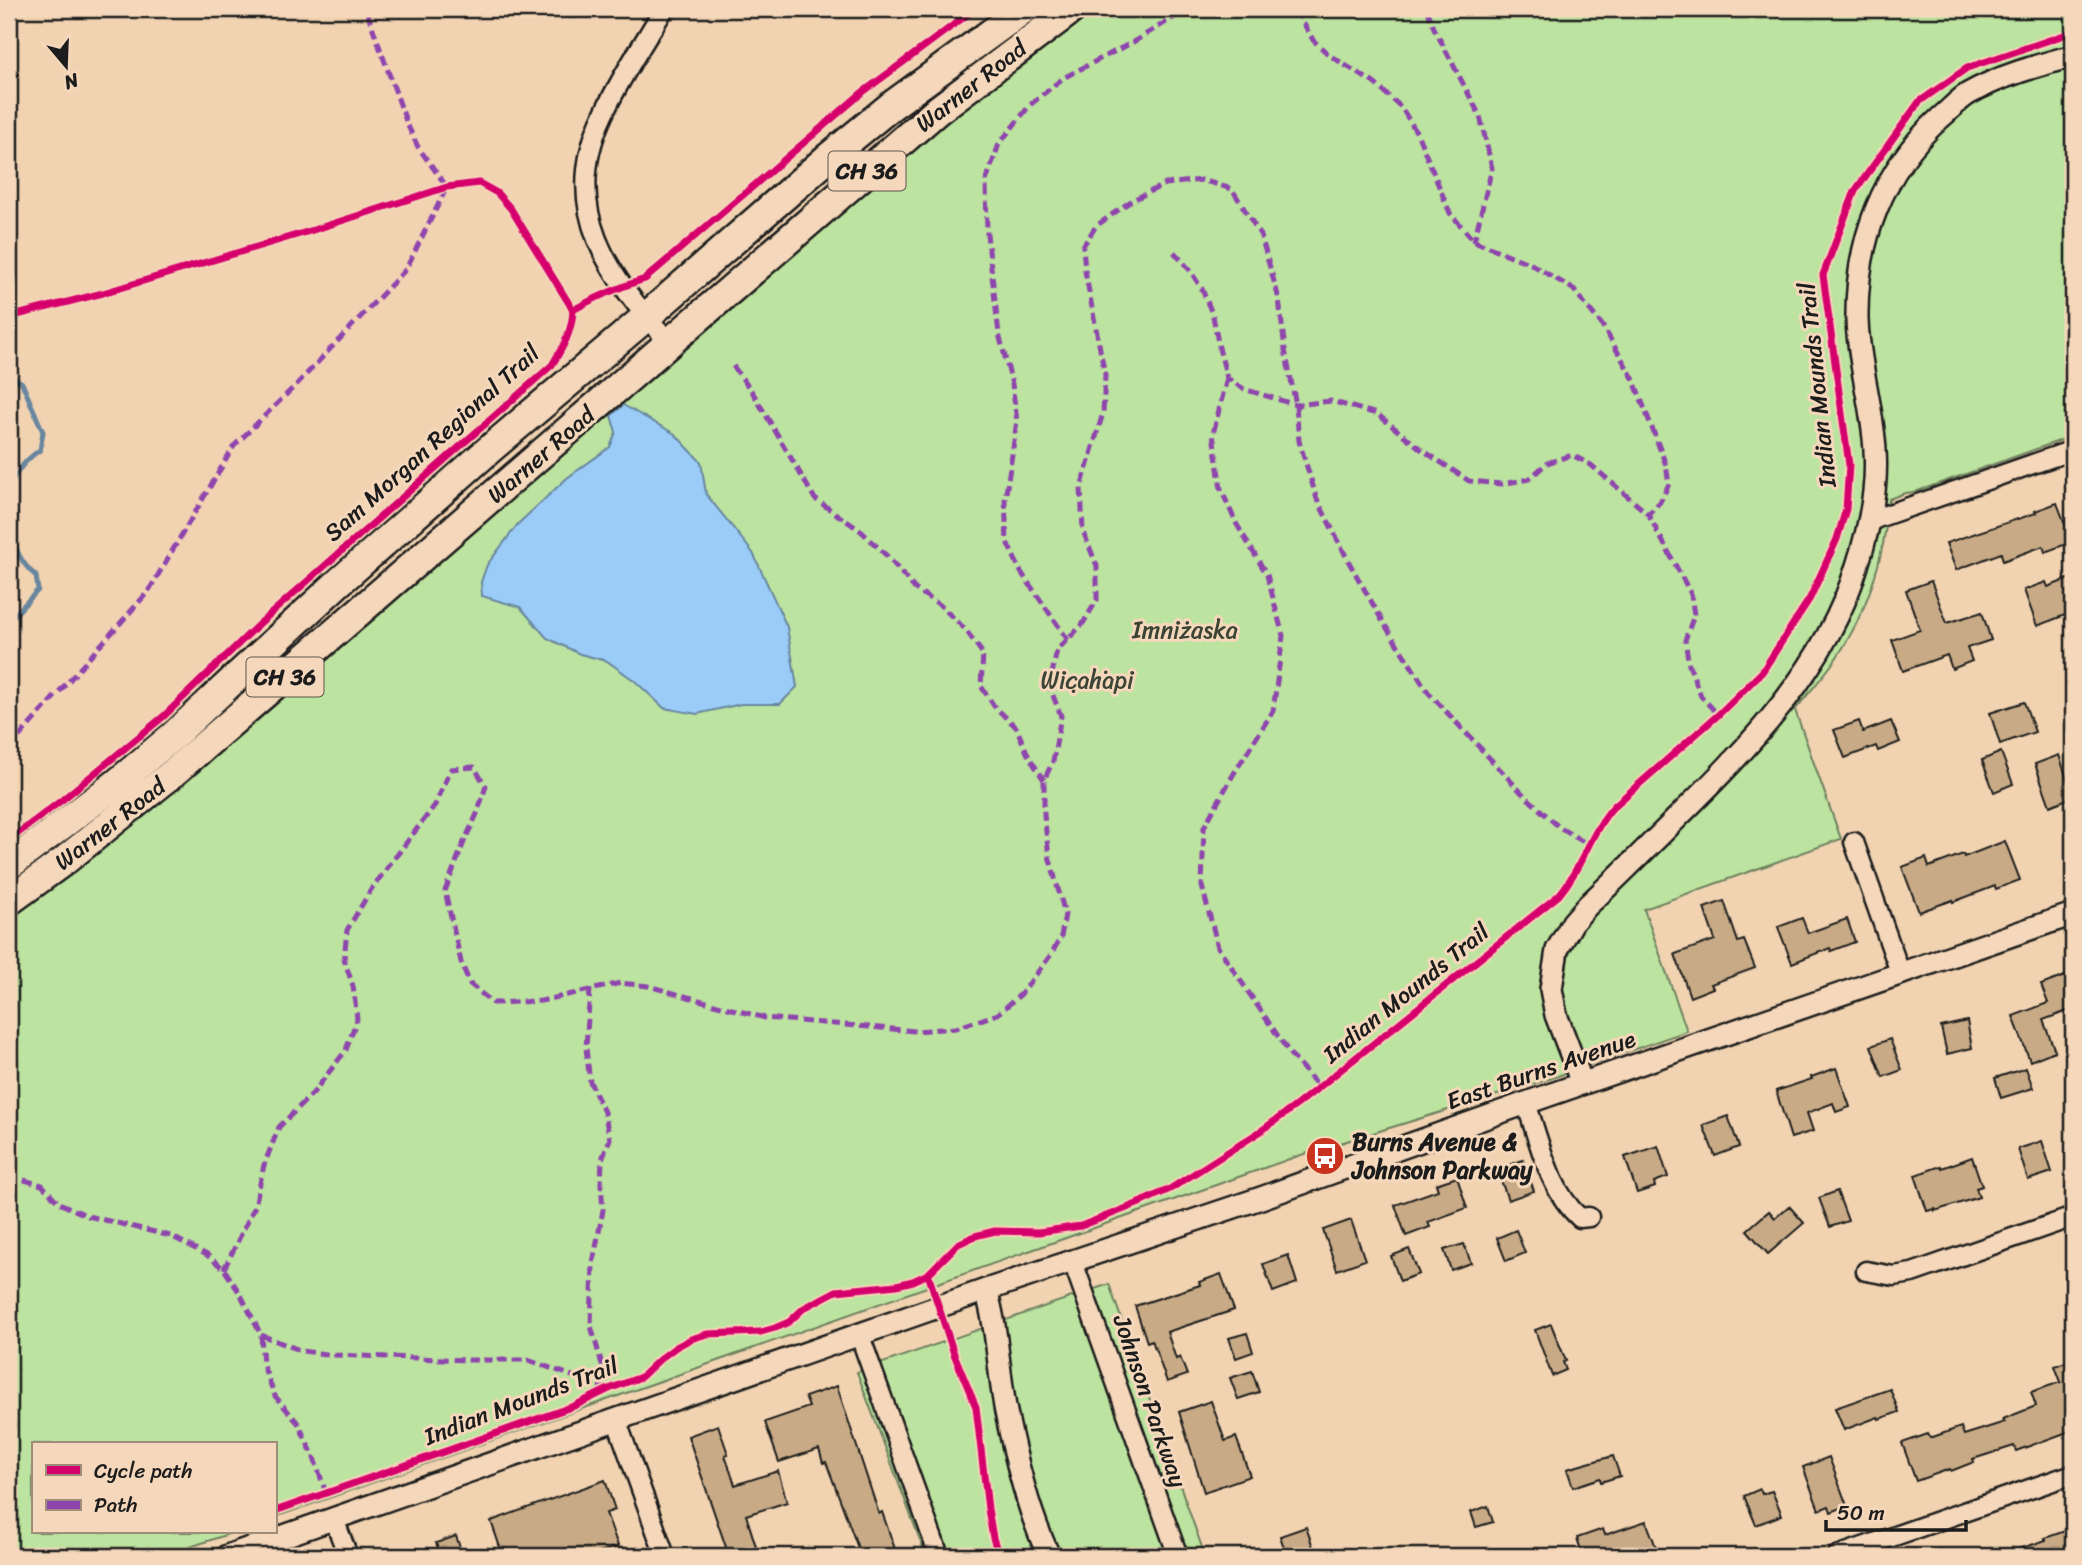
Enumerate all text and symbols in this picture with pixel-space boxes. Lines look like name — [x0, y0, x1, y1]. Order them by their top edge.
street label: Warner Road — [906, 27, 1038, 143]
north arrow — [32, 32, 102, 102]
text: N — [59, 64, 84, 100]
road number: CH 36 — [828, 152, 906, 190]
street label: Indian Mounds Trail — [1785, 279, 1849, 490]
street label: Sam Morgan Regional Trail — [314, 333, 551, 552]
street label: Warner Road — [477, 394, 607, 514]
park label: Imniżaska — [1131, 609, 1238, 651]
road number: CH 36 — [246, 657, 324, 696]
park label: Wic̣aḣapi — [1040, 659, 1135, 701]
street label: Warner Road — [45, 765, 177, 881]
street label: Indian Mounds Trail — [1312, 911, 1500, 1075]
street label: East Burns Avenue — [1441, 1018, 1642, 1122]
place label: Burns Avenue & Johnson Parkway — [1350, 1121, 1533, 1191]
bus stop icon: Burns Avenue & Johnson Parkway — [1304, 1135, 1346, 1177]
street label: Johnson Parkway — [1100, 1308, 1199, 1494]
street label: Indian Mounds Trail — [417, 1344, 626, 1458]
legend — [32, 1442, 276, 1534]
text: Cycle path — [94, 1452, 193, 1490]
text: Path — [94, 1486, 137, 1524]
scale bar — [1826, 1488, 1966, 1532]
text: 50 m — [1837, 1494, 1885, 1532]

